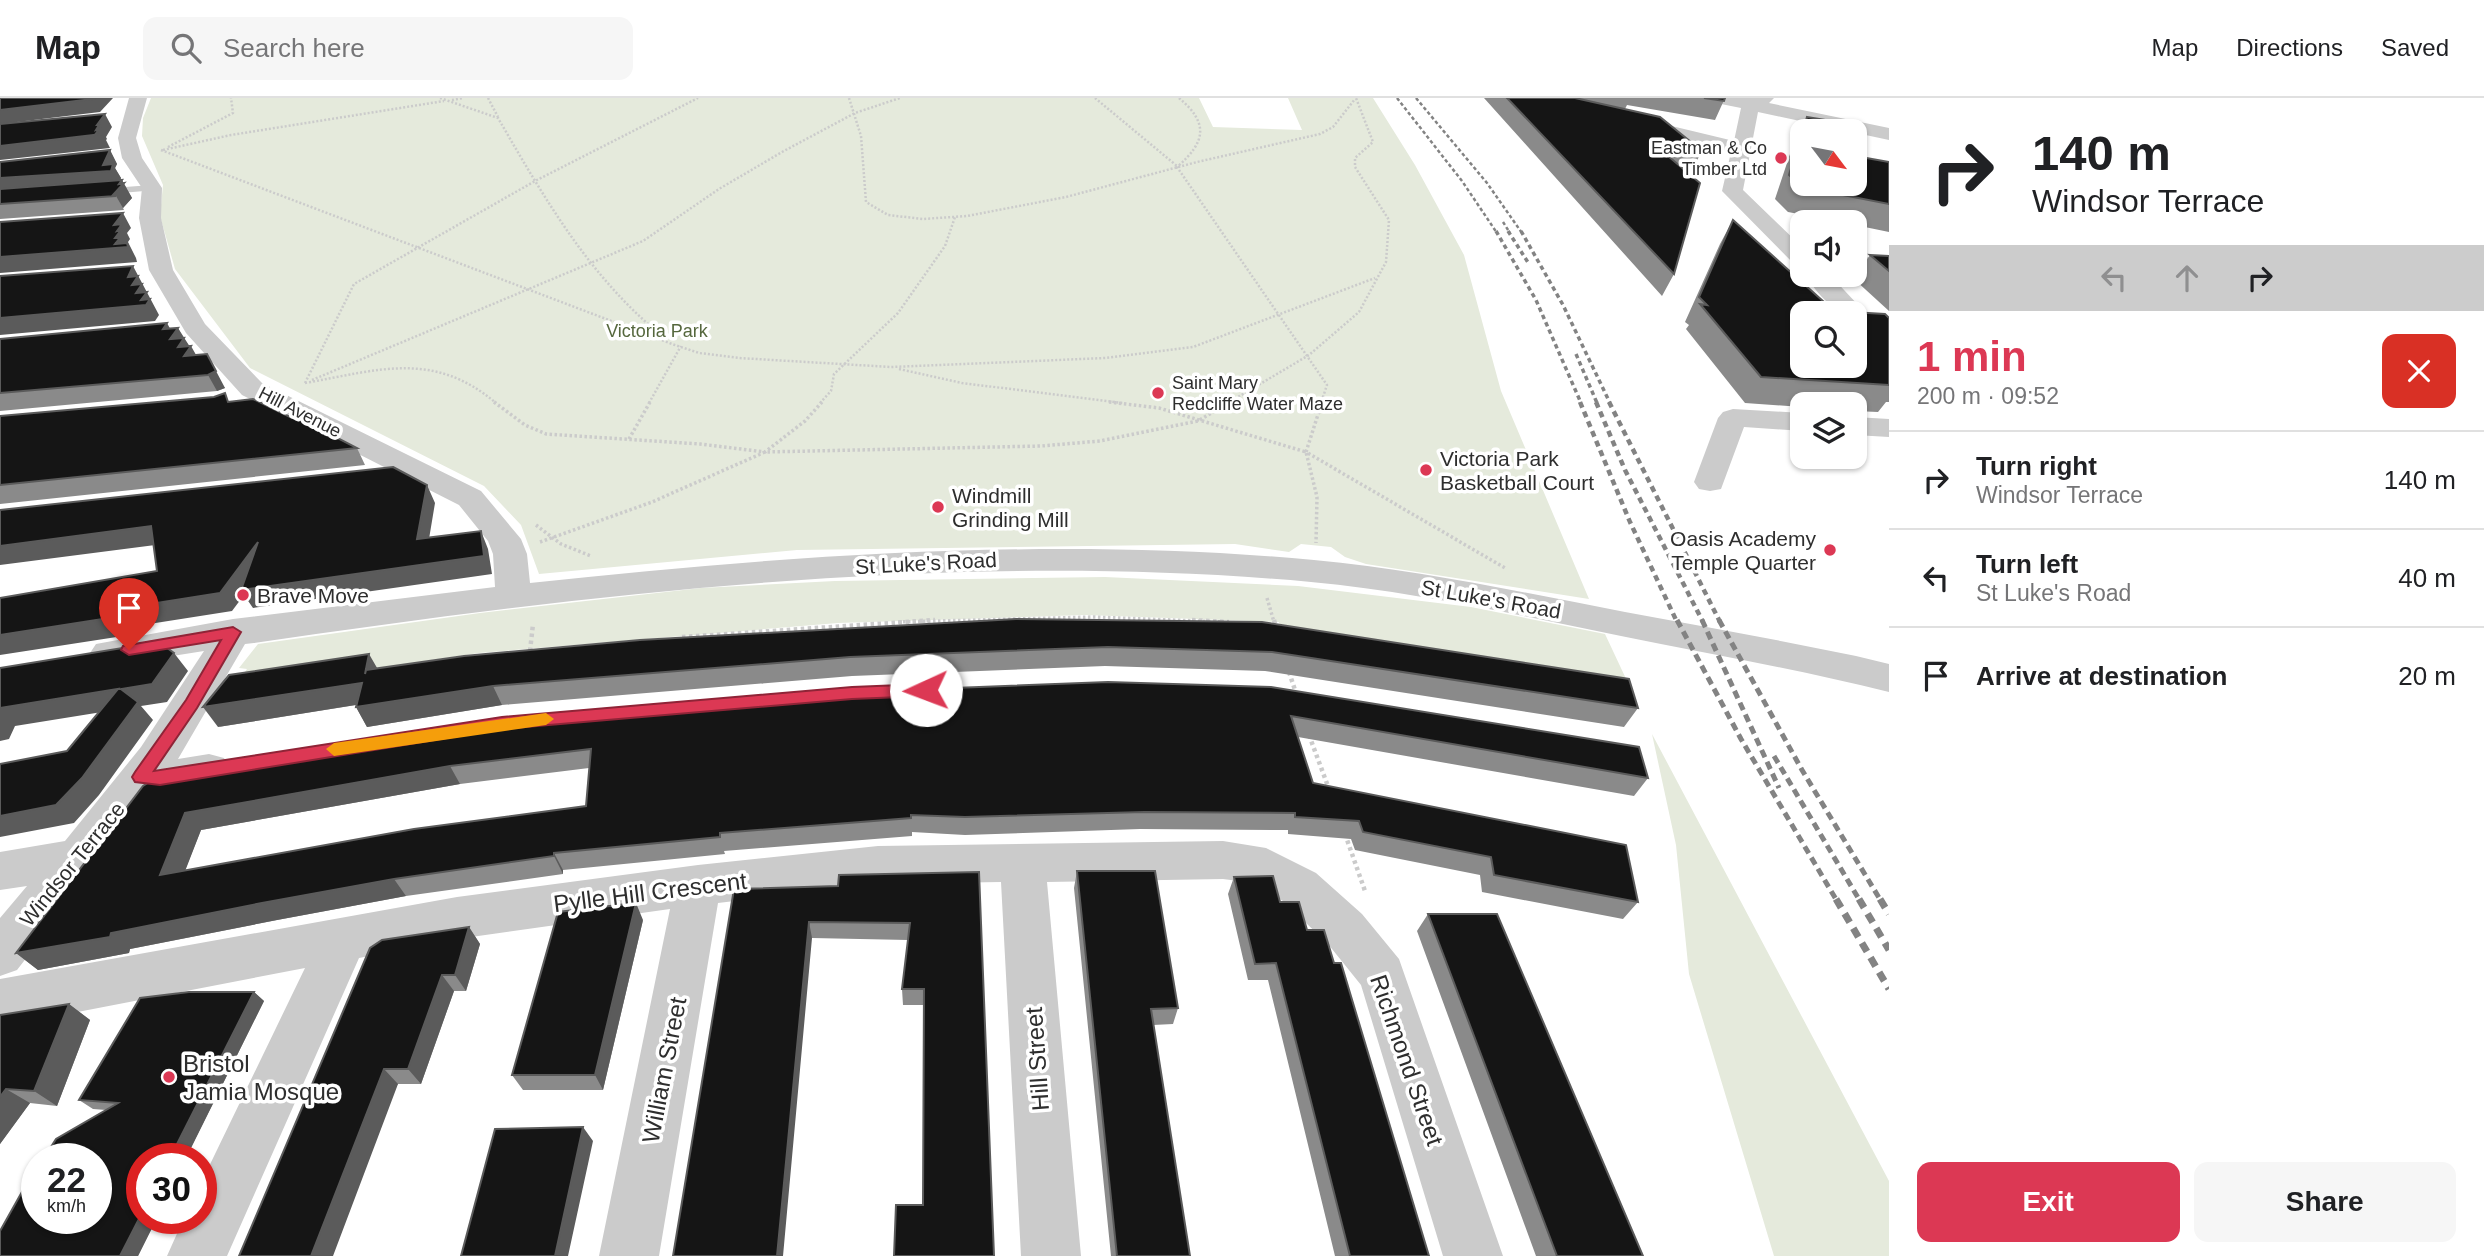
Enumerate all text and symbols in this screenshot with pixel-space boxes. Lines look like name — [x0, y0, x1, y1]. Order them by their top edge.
search box — [143, 17, 633, 80]
text: Map — [35, 29, 101, 66]
icon: search — [167, 29, 205, 67]
text: Search here — [223, 33, 365, 63]
text: Map — [2152, 34, 2198, 61]
text: Directions — [2236, 34, 2343, 61]
text: Saved — [2381, 34, 2449, 61]
north arrow — [1790, 119, 1867, 196]
map controls — [1790, 119, 1867, 469]
icon: right — [1917, 126, 2008, 217]
text: 140 m — [2032, 126, 2171, 180]
place label: Eastman & Co Timber Ltd — [1651, 138, 1767, 179]
marker: Eastman & Co Timber Ltd — [1773, 150, 1789, 166]
text: Windsor Terrace — [2032, 183, 2264, 219]
button: sound — [1790, 210, 1867, 287]
icon: left — [2095, 259, 2133, 297]
icon: ahead — [2168, 259, 2206, 297]
icon: right — [2241, 259, 2279, 297]
button: search — [1790, 301, 1867, 378]
park label: Victoria Park — [606, 321, 709, 341]
text: 1 min — [1917, 333, 2027, 380]
button: close — [2382, 334, 2456, 408]
place label: Saint Mary Redcliffe Water Maze — [1172, 373, 1343, 414]
street label: Hill Avenue — [255, 383, 345, 441]
text: 200 m · 09:52 — [1917, 383, 2059, 409]
marker: Saint Mary Redcliffe Water Maze — [1150, 385, 1166, 401]
button: layers — [1790, 392, 1867, 469]
place label: Victoria Park Basketball Court — [1440, 447, 1594, 494]
text: Turn right — [1976, 451, 2097, 481]
icon: right — [1917, 461, 1955, 499]
marker: Victoria Park Basketball Court — [1418, 462, 1434, 478]
text: 140 m — [2384, 465, 2456, 495]
text: Windsor Terrace — [1976, 482, 2143, 508]
place label: Windmill Grinding Mill — [952, 484, 1069, 531]
marker: Windmill Grinding Mill — [930, 499, 946, 515]
place label: Oasis Academy Temple Quarter — [1670, 527, 1816, 574]
marker: Oasis Academy Temple Quarter — [1822, 542, 1838, 558]
street label: St Luke's Road — [855, 548, 997, 578]
text: Turn left — [1976, 549, 2078, 579]
icon: left — [1917, 559, 1955, 597]
text: 40 m — [2398, 563, 2456, 593]
street label: St Luke's Road — [1419, 575, 1563, 623]
pin — [99, 578, 159, 650]
text: St Luke's Road — [1976, 580, 2131, 606]
place label: Brave Move — [257, 584, 369, 607]
marker: Brave Move — [235, 587, 251, 603]
icon: arrive — [110, 589, 148, 627]
position arrow — [889, 653, 963, 727]
icon: arrive — [1917, 657, 1955, 695]
text: Arrive at destination — [1976, 661, 2227, 691]
text: 20 m — [2398, 661, 2456, 691]
street label: Windsor Terrace — [15, 798, 129, 930]
street label: Pylle Hill Crescent — [552, 867, 749, 917]
street label: Richmond Street — [1365, 971, 1449, 1149]
street label: William Street — [637, 994, 691, 1145]
street label: Hill Street — [1020, 1006, 1054, 1112]
place label: Bristol Jamia Mosque — [183, 1050, 339, 1105]
marker: Bristol Jamia Mosque — [161, 1069, 177, 1085]
speed limit sign: 30 — [126, 1143, 217, 1234]
text: 22 — [47, 1160, 86, 1199]
button: Exit — [1917, 1162, 2180, 1242]
button: Share — [2194, 1162, 2456, 1242]
text: km/h — [47, 1196, 86, 1216]

